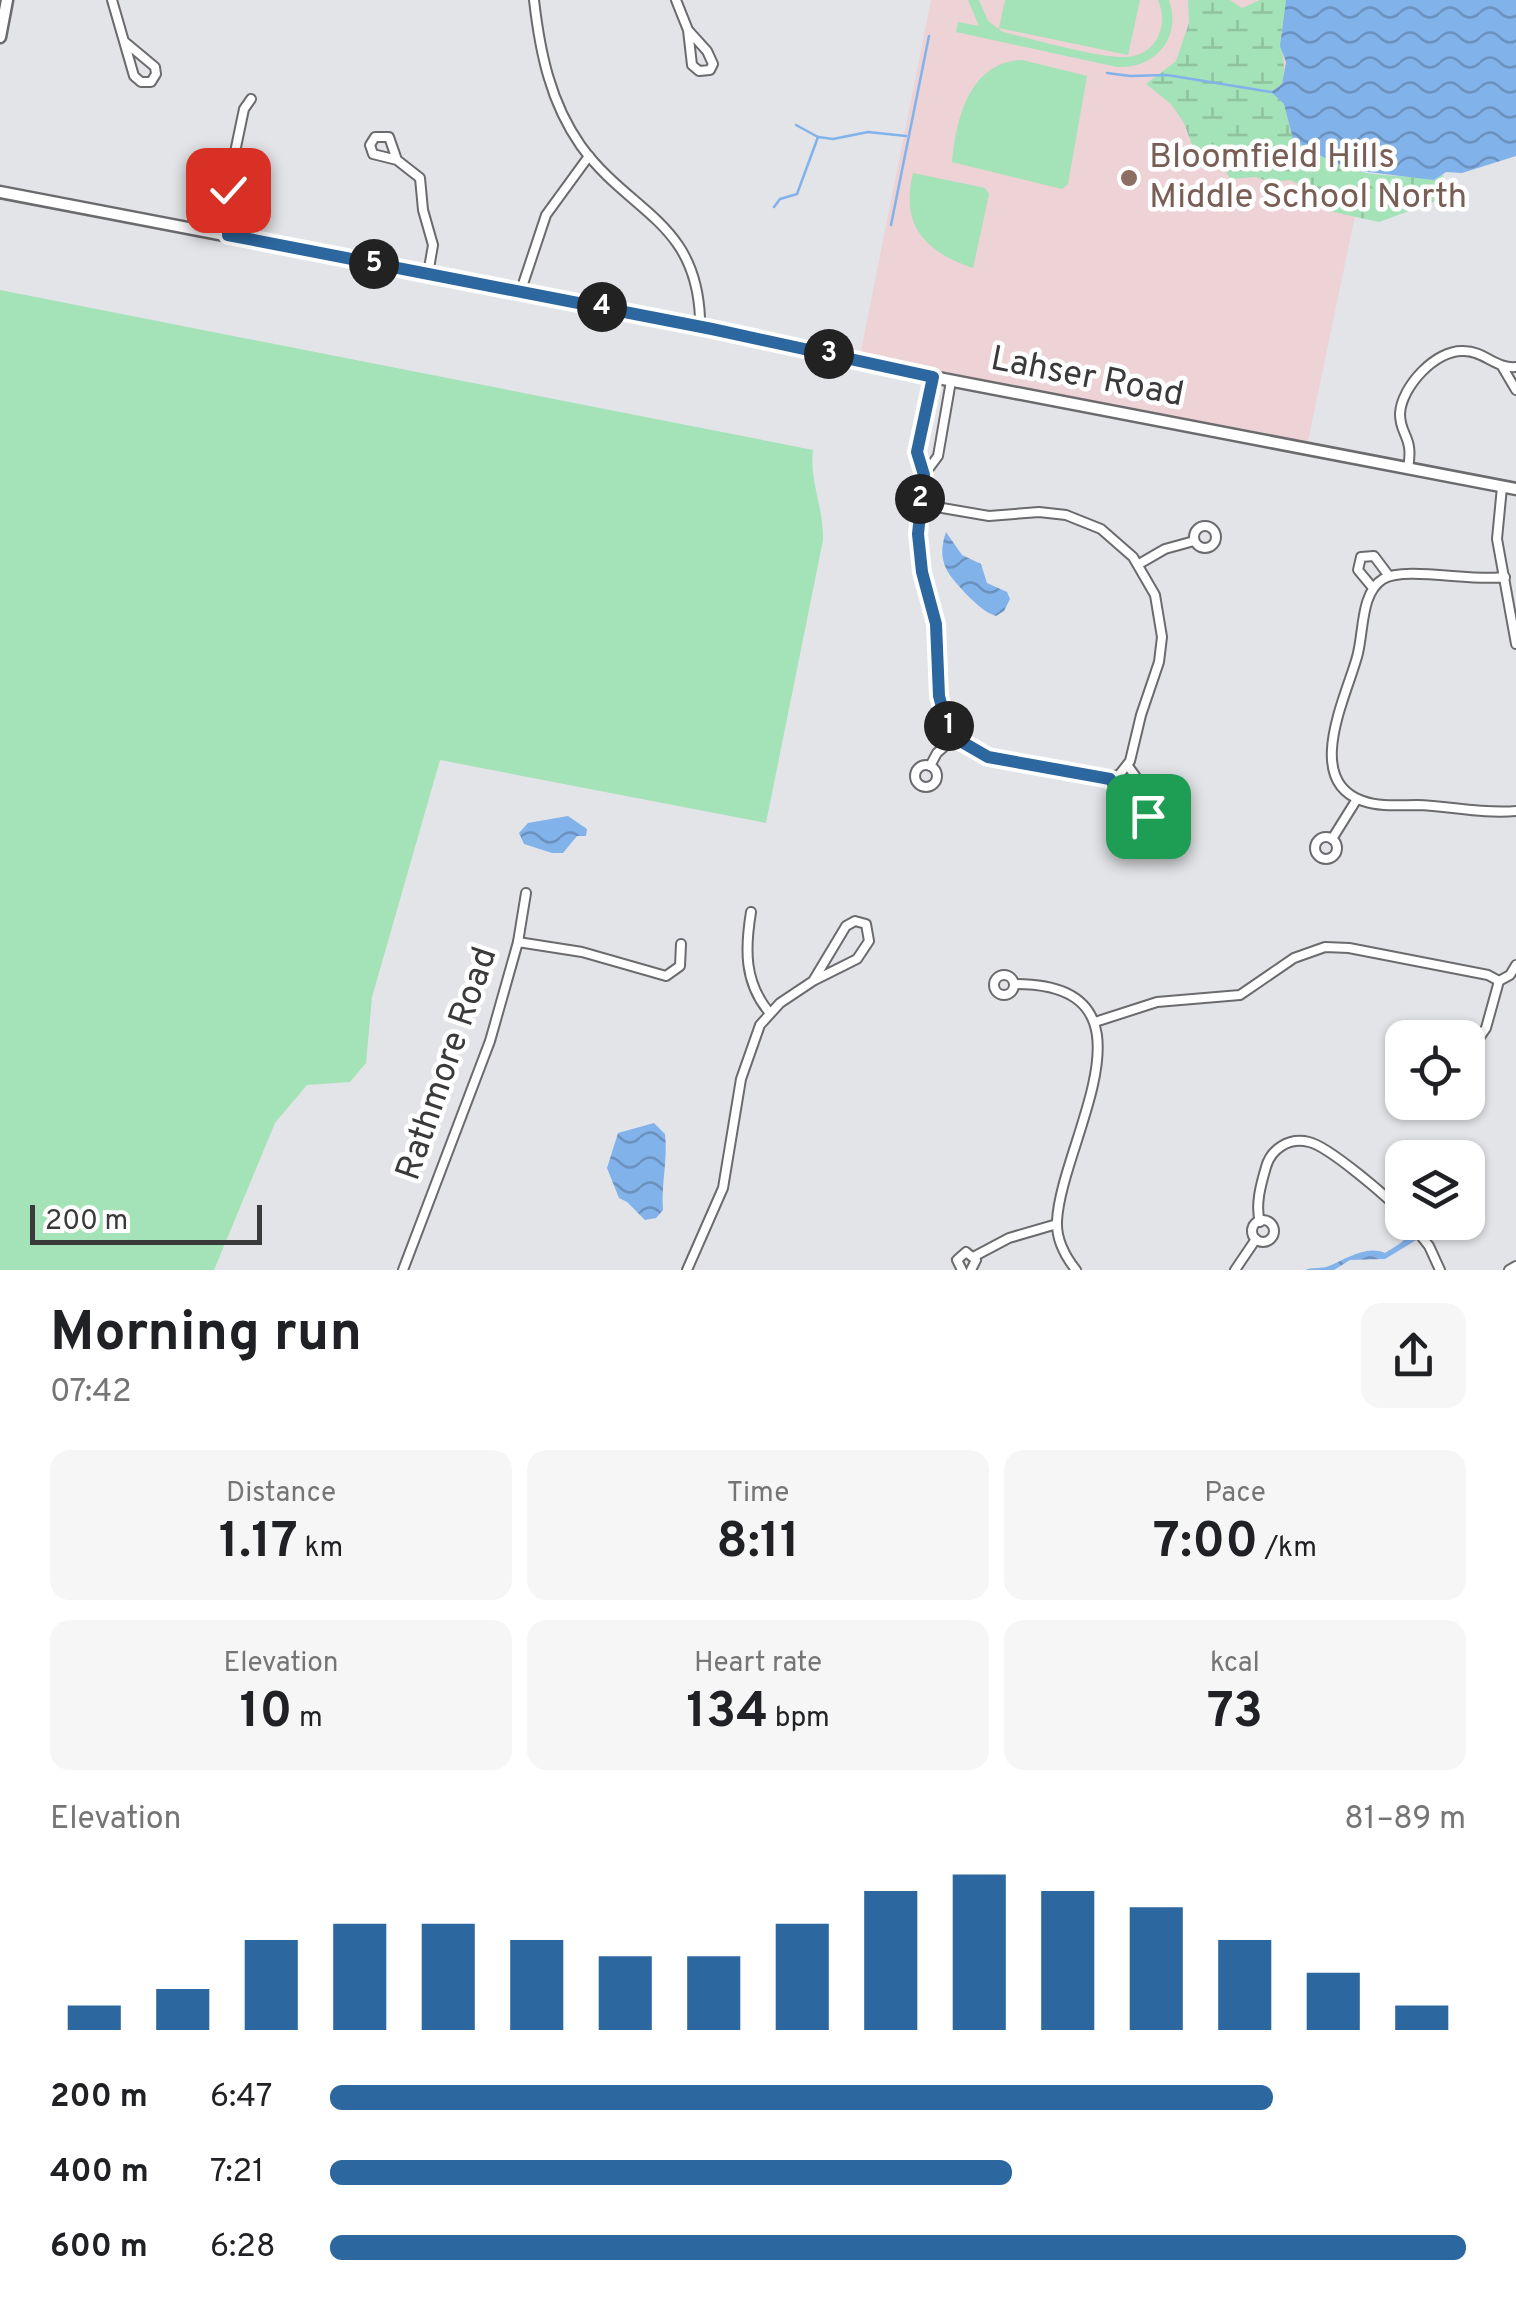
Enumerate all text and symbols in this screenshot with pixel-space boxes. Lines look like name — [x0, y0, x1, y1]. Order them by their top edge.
place label: Bloomfield Hills Middle School North — [1149, 136, 1467, 220]
pin — [186, 148, 271, 233]
icon: check — [201, 163, 256, 218]
marker: Bloomfield Hills Middle School North — [1118, 167, 1140, 189]
pin: 5 — [349, 239, 399, 289]
text: 5 — [365, 246, 383, 282]
pin: 4 — [577, 282, 627, 332]
text: 4 — [593, 289, 611, 325]
pin: 3 — [804, 329, 854, 379]
text: 3 — [821, 336, 837, 372]
street label: Lahser Road — [987, 338, 1187, 418]
pin: 2 — [895, 474, 945, 524]
text: 2 — [911, 481, 929, 517]
pin: 1 — [924, 701, 974, 751]
text: 1 — [943, 708, 955, 744]
pin — [1106, 774, 1191, 859]
icon: arrive — [1121, 789, 1176, 844]
street label: Rathmore Road — [388, 942, 508, 1186]
map controls — [1385, 1020, 1485, 1240]
button: locate — [1385, 1020, 1485, 1120]
button: layers — [1385, 1140, 1485, 1240]
scale bar — [30, 1200, 262, 1244]
text: 200 m — [45, 1204, 128, 1240]
text: Morning run — [50, 1300, 362, 1370]
button: share — [1361, 1303, 1466, 1408]
text: 07:42 — [50, 1373, 132, 1413]
text: Distance — [226, 1476, 336, 1512]
text: Time — [727, 1476, 789, 1512]
text: Pace — [1204, 1476, 1266, 1512]
text: 1.17 — [219, 1512, 298, 1575]
text: 8:11 — [716, 1512, 800, 1575]
text: 7:00 — [1153, 1512, 1258, 1575]
text: km — [298, 1531, 343, 1567]
text: /km — [1258, 1531, 1317, 1567]
text: Elevation — [223, 1646, 339, 1682]
text: Heart rate — [694, 1646, 822, 1682]
text: kcal — [1210, 1646, 1260, 1682]
text: 10 — [239, 1682, 292, 1745]
text: 134 — [686, 1682, 768, 1745]
text: 73 — [1207, 1682, 1263, 1745]
text: m — [292, 1701, 323, 1737]
text: bpm — [768, 1701, 830, 1737]
text: Elevation — [50, 1800, 182, 1840]
text: 81–89 m — [1344, 1800, 1466, 1840]
text: 200 m — [50, 2078, 148, 2118]
text: 6:47 — [210, 2078, 273, 2118]
text: 400 m — [50, 2153, 149, 2193]
text: 7:21 — [210, 2153, 264, 2193]
text: 600 m — [50, 2228, 148, 2268]
text: 6:28 — [210, 2228, 275, 2268]

